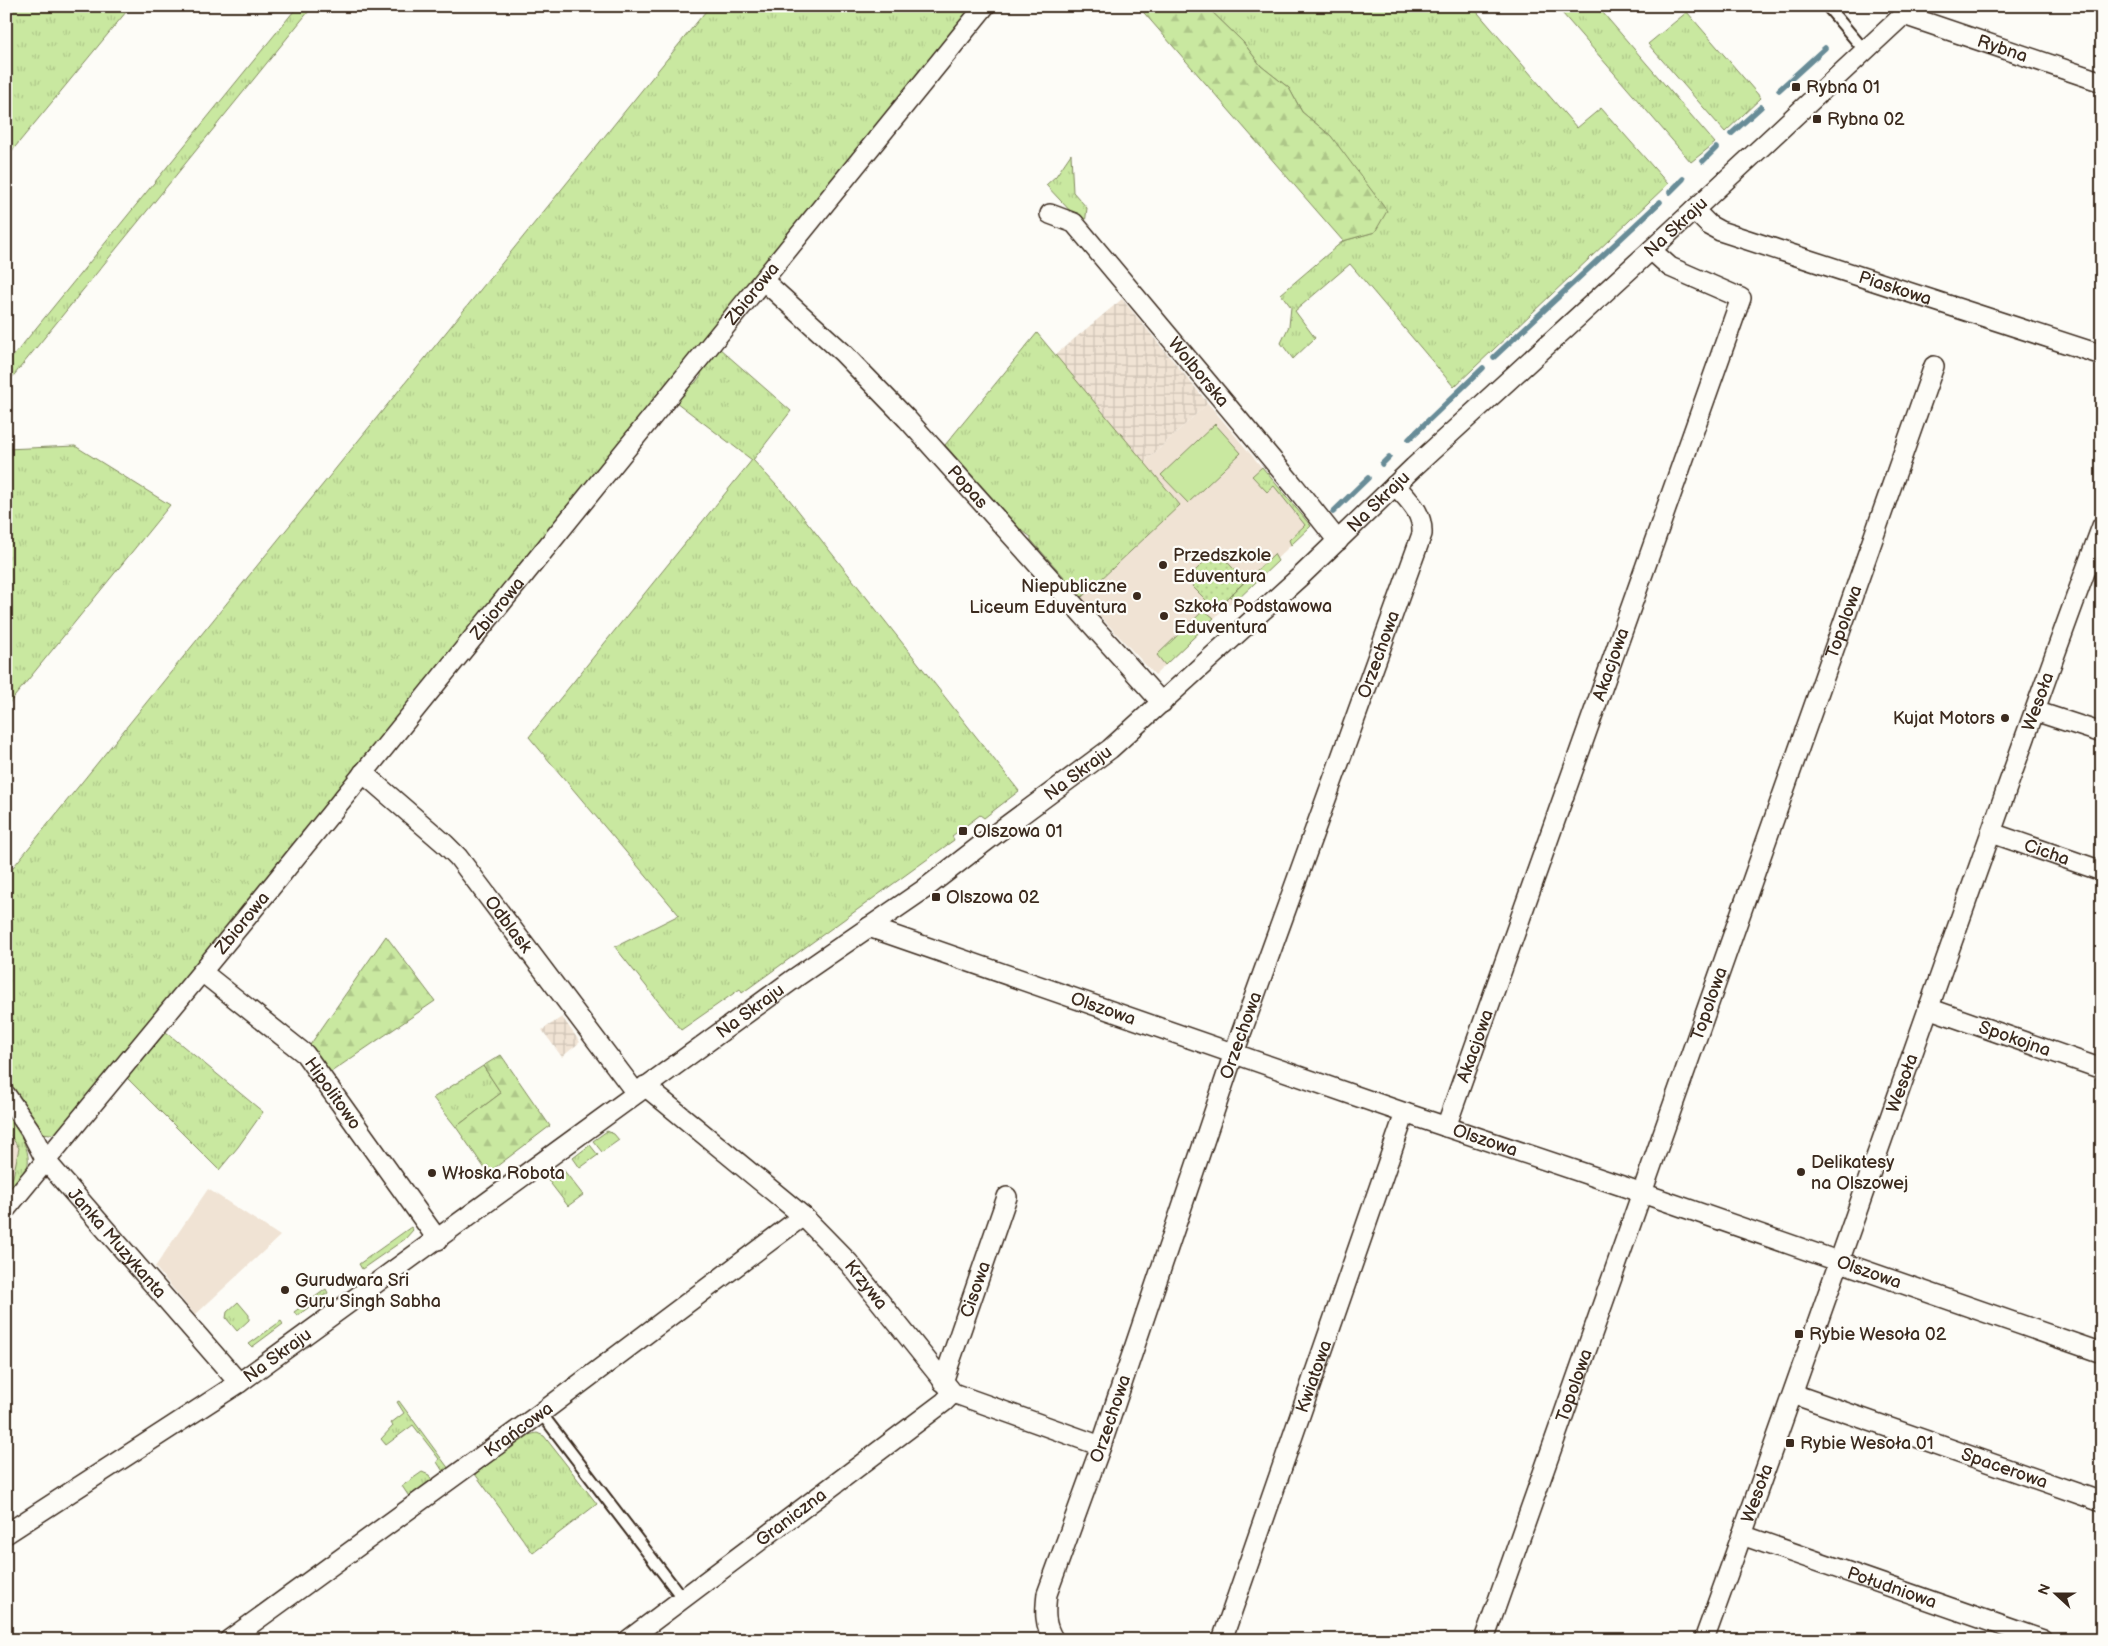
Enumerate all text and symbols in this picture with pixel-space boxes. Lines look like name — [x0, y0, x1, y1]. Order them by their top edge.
street label: Rybna — [1975, 30, 2030, 67]
place label: Rybna 01 — [1806, 77, 1880, 98]
marker: Rybna 01 — [1790, 81, 1802, 93]
place label: Rybna 02 — [1827, 109, 1905, 130]
marker: Rybna 02 — [1811, 113, 1823, 125]
street label: Na Skraju — [1640, 192, 1712, 261]
street label: Zbiorowa — [720, 258, 784, 330]
street label: Piaskowa — [1856, 266, 1934, 310]
street label: Wolborska — [1164, 333, 1234, 411]
street label: Popas — [943, 461, 993, 513]
street label: Na Skraju — [1343, 467, 1414, 536]
place label: Przedszkole Eduventura — [1173, 545, 1272, 587]
marker: Przedszkole Eduventura — [1157, 559, 1169, 571]
street label: Zbiorowa — [465, 573, 529, 644]
place label: Niepubliczne Liceum Eduventura — [969, 576, 1127, 618]
street label: Topolowa — [1821, 582, 1866, 661]
marker: Niepubliczne Liceum Eduventura — [1131, 590, 1143, 602]
place label: Szkoła Podstawowa Eduventura — [1174, 596, 1332, 638]
street label: Orzechowa — [1353, 608, 1404, 701]
marker: Szkoła Podstawowa Eduventura — [1158, 610, 1170, 622]
street label: Akacjowa — [1588, 625, 1633, 704]
street label: Wesoła — [2018, 669, 2058, 734]
place label: Kujat Motors — [1893, 708, 1995, 729]
marker: Kujat Motors — [1999, 712, 2011, 724]
street label: Na Skraju — [1040, 741, 1116, 805]
place label: Olszowa 01 — [973, 821, 1063, 842]
marker: Olszowa 01 — [957, 825, 969, 837]
street label: Cicha — [2021, 834, 2072, 870]
place label: Olszowa 02 — [946, 887, 1040, 908]
street label: Zbiorowa — [210, 888, 274, 959]
marker: Olszowa 02 — [930, 891, 942, 903]
street label: Odblask — [480, 892, 537, 957]
street label: Topolowa — [1686, 964, 1731, 1043]
street label: Na Skraju — [712, 979, 788, 1042]
street label: Olszowa — [1068, 987, 1139, 1029]
street label: Orzechowa — [1215, 989, 1266, 1082]
street label: Akacjowa — [1452, 1007, 1497, 1085]
street label: Spokojna — [1976, 1016, 2054, 1061]
street label: Wesoła — [1882, 1051, 1922, 1115]
street label: Hipolitowo — [300, 1053, 366, 1133]
street label: Olszowa — [1450, 1119, 1520, 1161]
place label: Delikatesy na Olszowej — [1811, 1152, 1908, 1194]
place label: Włoska Robota — [442, 1163, 565, 1184]
marker: Delikatesy na Olszowej — [1795, 1166, 1807, 1178]
marker: Włoska Robota — [426, 1167, 438, 1179]
street label: Janka Muzykanta — [64, 1184, 171, 1303]
street label: Olszowa — [1834, 1251, 1904, 1293]
street label: Krzywa — [840, 1256, 892, 1314]
street label: Cisowa — [956, 1258, 994, 1320]
place label: Gurudwara Sri Guru Singh Sabha — [295, 1270, 441, 1312]
marker: Gurudwara Sri Guru Singh Sabha — [279, 1284, 291, 1296]
street label: Na Skraju — [239, 1323, 315, 1387]
place label: Rybie Wesoła 02 — [1809, 1324, 1947, 1345]
marker: Rybie Wesoła 02 — [1793, 1328, 1805, 1340]
street label: Kwiatowa — [1291, 1338, 1336, 1415]
street label: Topolowa — [1551, 1346, 1596, 1425]
street label: Orzechowa — [1085, 1372, 1135, 1465]
street label: Krańcowa — [480, 1397, 557, 1461]
place label: Rybie Wesoła 01 — [1800, 1433, 1934, 1454]
marker: Rybie Wesoła 01 — [1784, 1437, 1796, 1449]
street label: Spacerowa — [1958, 1443, 2051, 1493]
street label: Wesoła — [1737, 1461, 1777, 1525]
street label: Graniczna — [752, 1484, 830, 1551]
street label: Południowa — [1845, 1562, 1940, 1613]
north arrow — [2030, 1568, 2080, 1618]
text: N — [2035, 1582, 2054, 1597]

